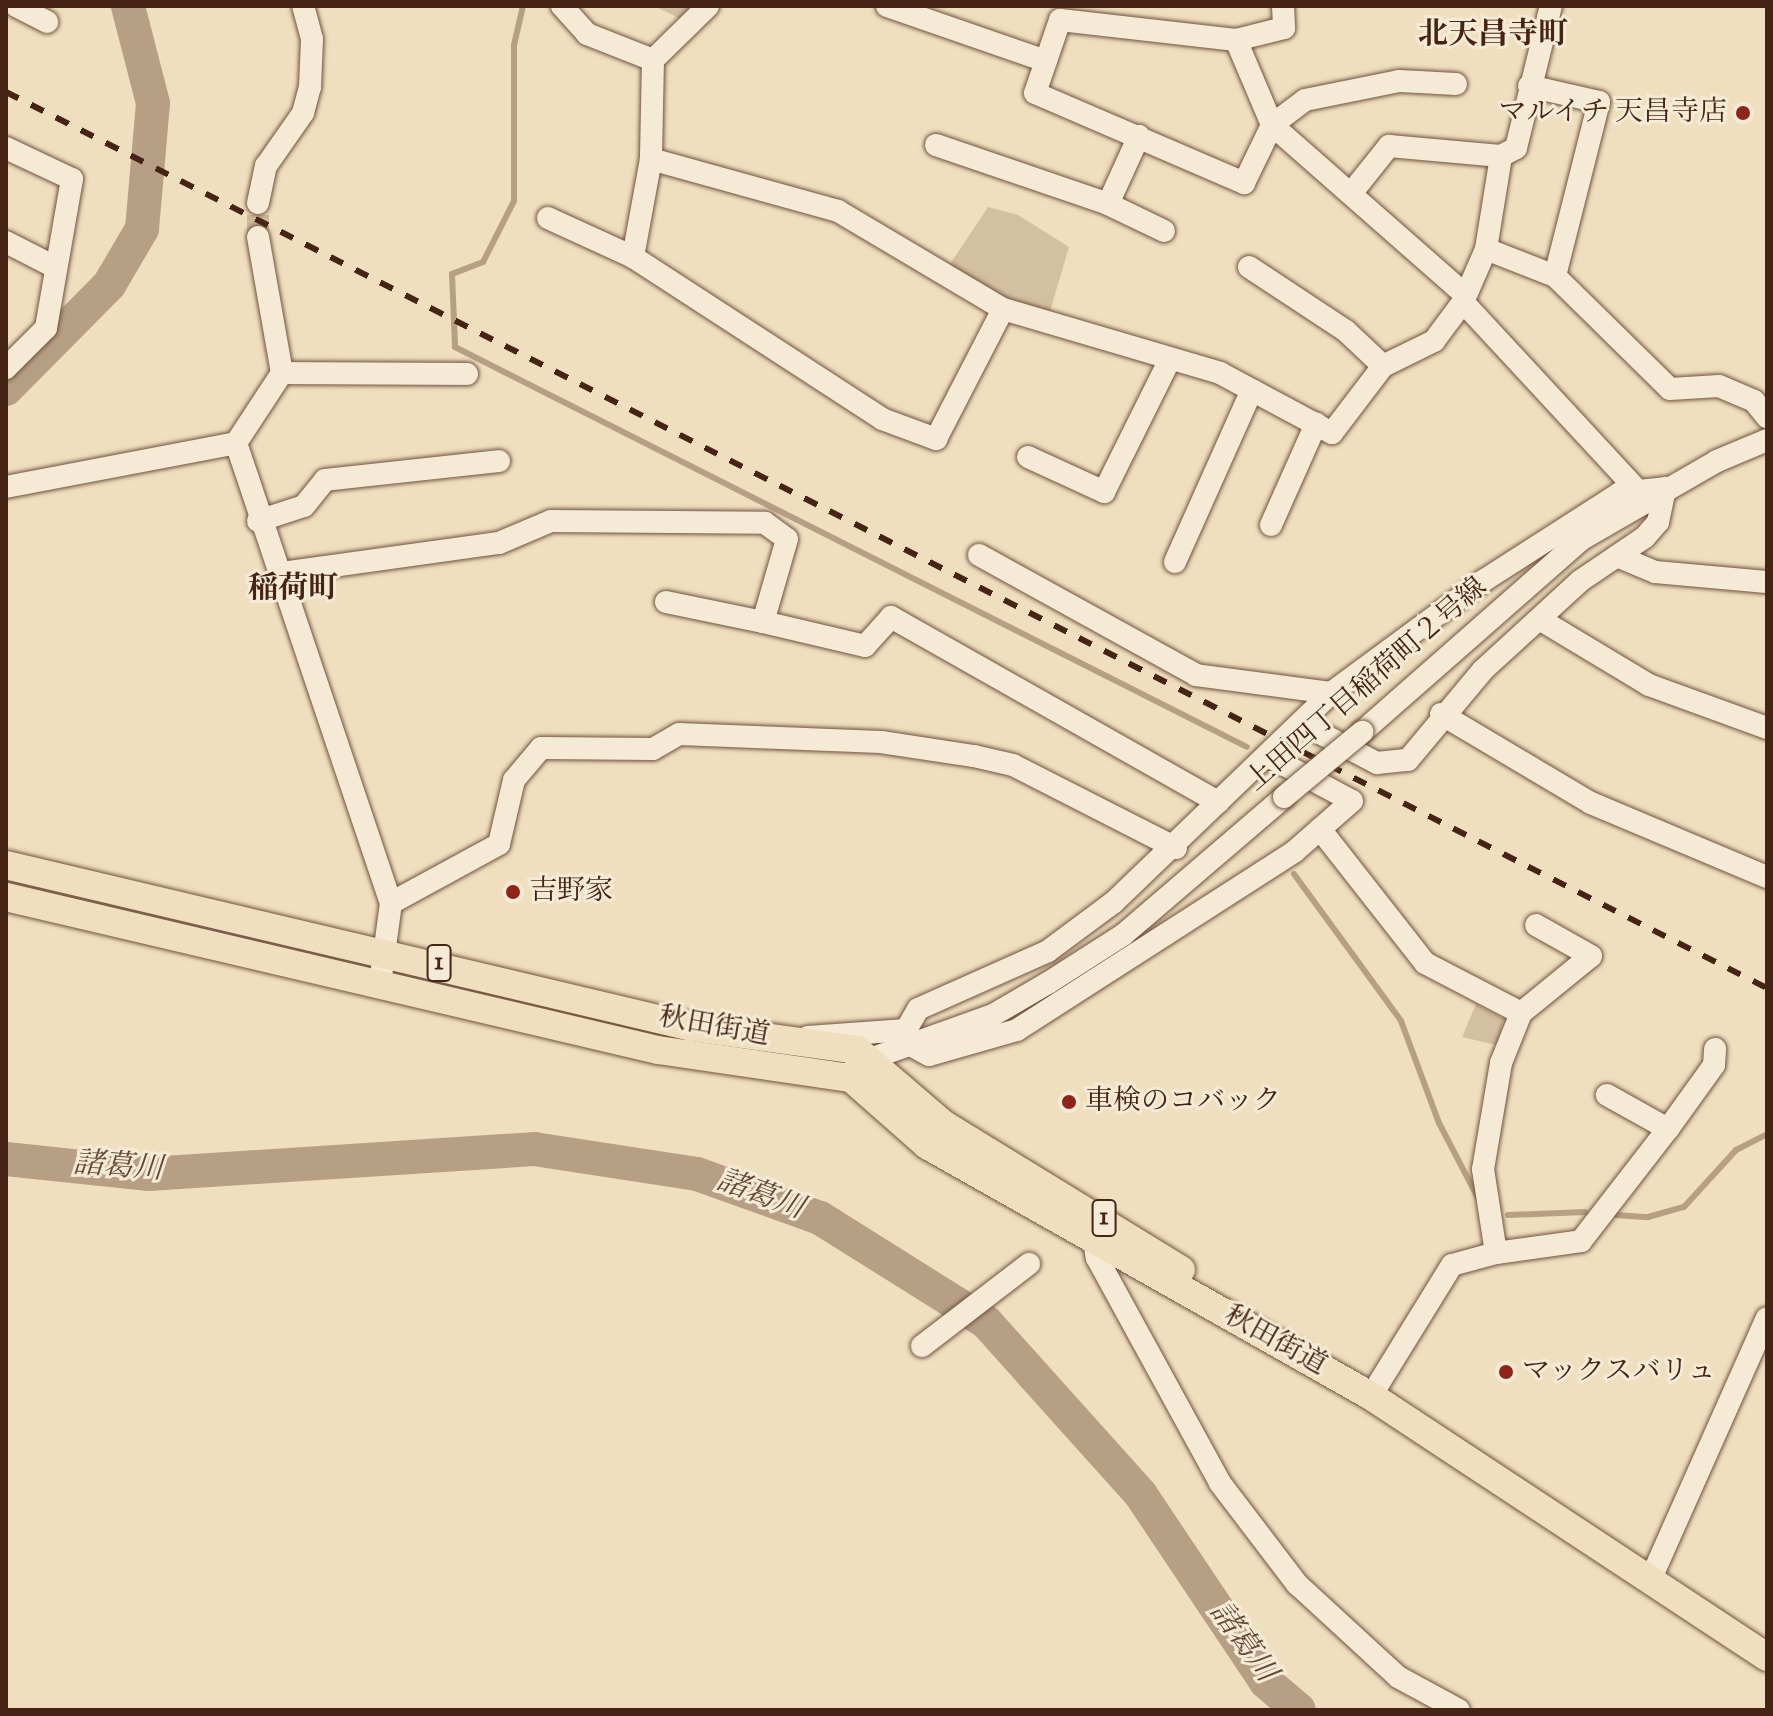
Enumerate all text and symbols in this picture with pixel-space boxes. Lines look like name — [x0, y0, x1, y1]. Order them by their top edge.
district label: 北天昌寺町 — [1418, 18, 1568, 54]
place label: マルイチ 天昌寺店 — [1497, 96, 1727, 130]
marker: マルイチ 天昌寺店 — [1734, 104, 1752, 122]
street label: 上田四丁目稲荷町２号線 — [1240, 571, 1494, 799]
district label: 稲荷町 — [248, 572, 338, 608]
place label: 吉野家 — [529, 875, 613, 909]
marker: 吉野家 — [504, 883, 522, 901]
road number: 1 — [425, 941, 453, 985]
street label: 秋田街道 — [656, 1001, 772, 1053]
place label: 車検のコバック — [1085, 1085, 1281, 1119]
marker: 車検のコバック — [1060, 1093, 1078, 1111]
water label: 諸葛川 — [72, 1147, 164, 1189]
water label: 諸葛川 — [712, 1164, 808, 1228]
road number: 1 — [1090, 1196, 1118, 1240]
street label: 秋田街道 — [1218, 1299, 1332, 1383]
place label: マックスバリュ — [1522, 1355, 1718, 1389]
marker: マックスバリュ — [1497, 1363, 1515, 1381]
water label: 諸葛川 — [1201, 1596, 1283, 1690]

